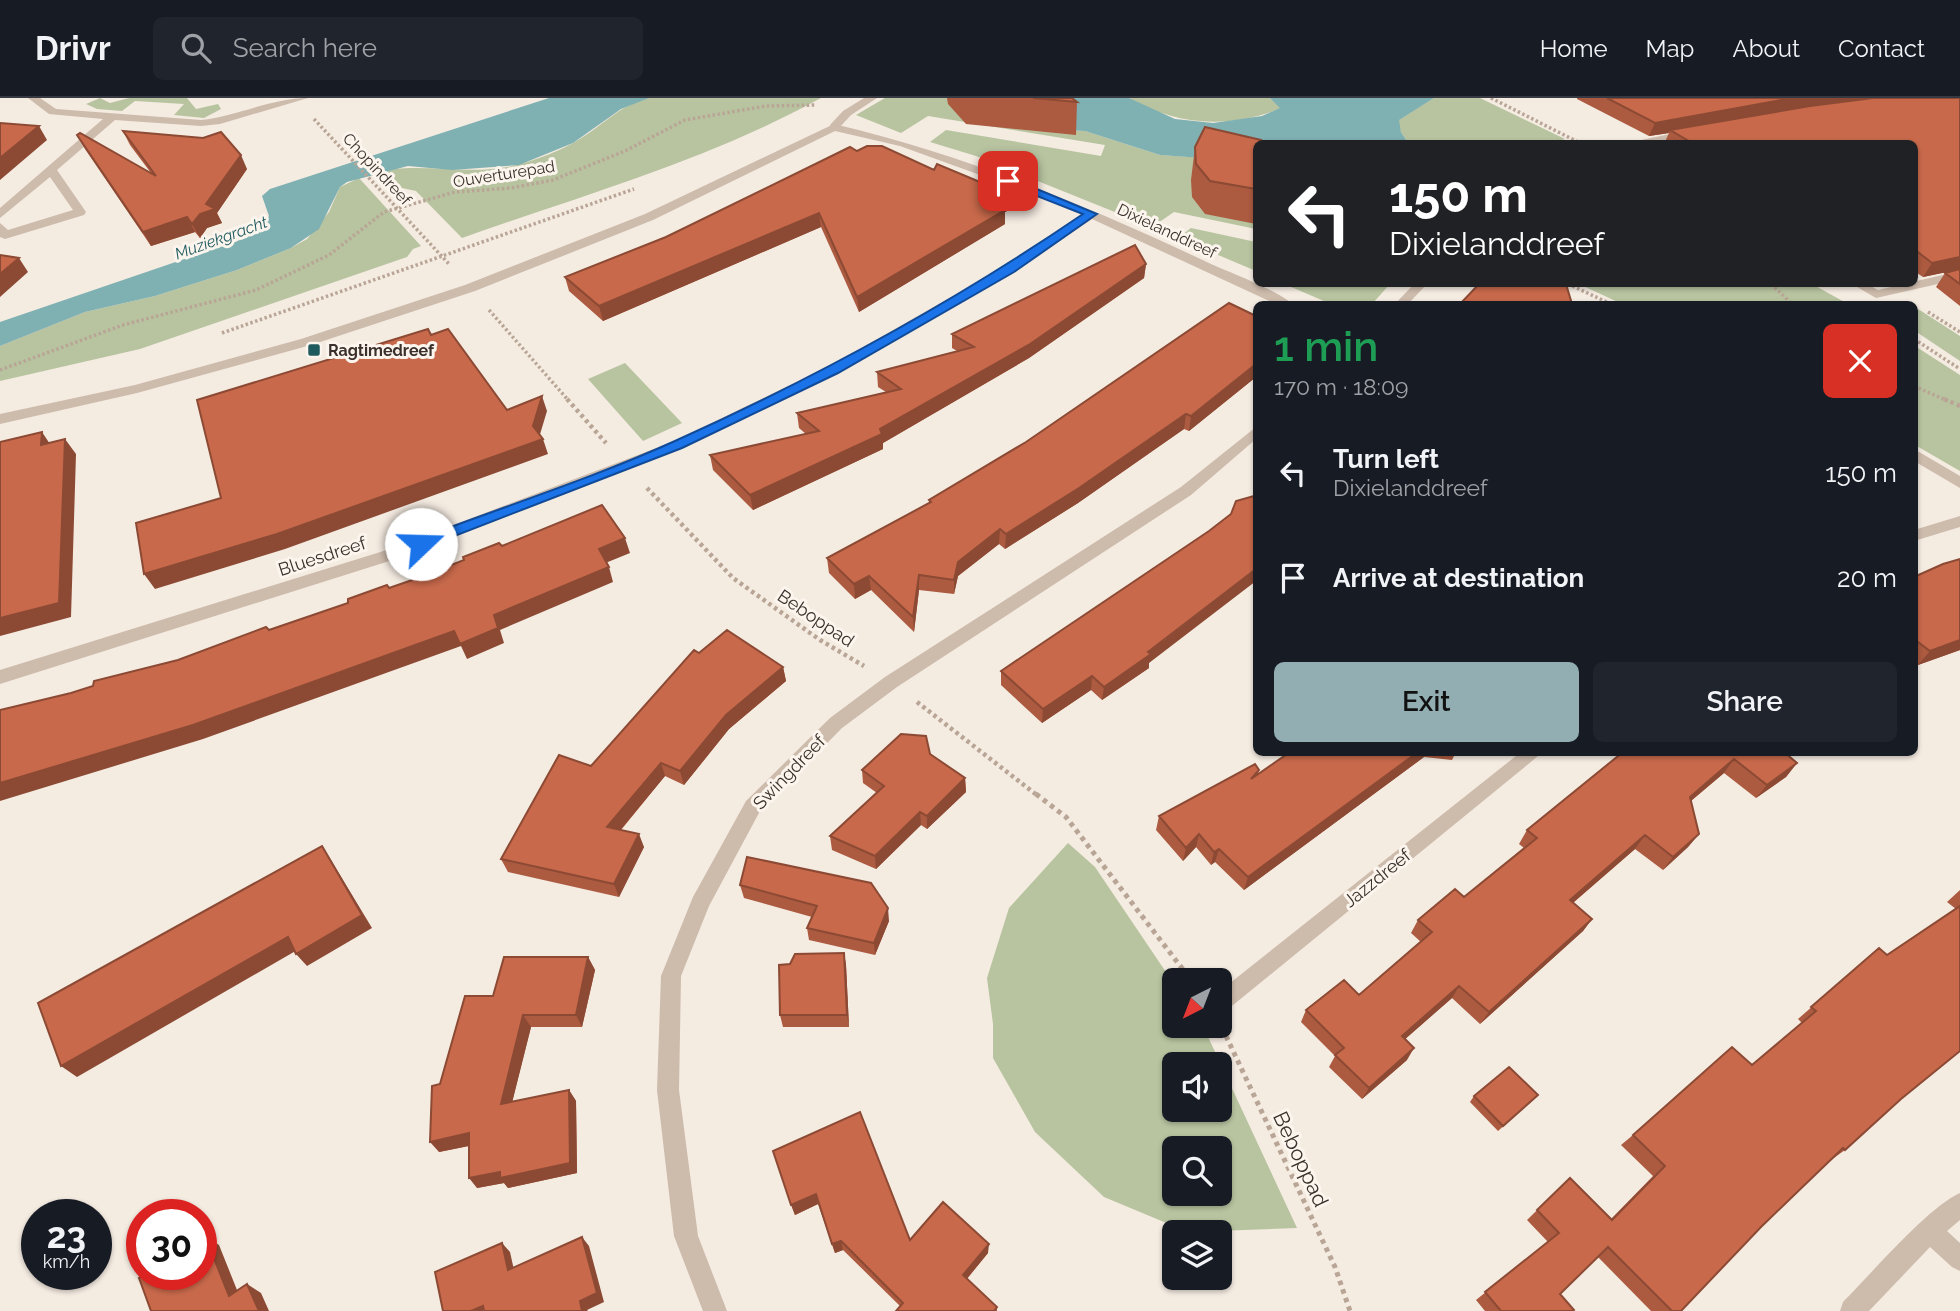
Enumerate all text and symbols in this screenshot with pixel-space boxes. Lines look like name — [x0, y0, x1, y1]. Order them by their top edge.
search box — [153, 17, 643, 80]
text: Drivr — [35, 29, 111, 68]
icon: search — [177, 29, 215, 67]
text: Search here — [233, 33, 377, 63]
text: Home — [1540, 34, 1608, 63]
text: Map — [1646, 34, 1694, 63]
text: About — [1732, 34, 1800, 63]
text: Contact — [1838, 34, 1925, 63]
street label: Chopindreef — [339, 129, 416, 210]
pin — [978, 151, 1038, 211]
street label: Ouverturepad — [452, 157, 556, 191]
icon: arrive — [989, 162, 1027, 200]
text: 150 m — [1389, 166, 1528, 223]
icon: left — [1274, 168, 1365, 259]
street label: Dixielanddreef — [1114, 200, 1220, 263]
water label: Muziekgracht — [172, 212, 271, 264]
text: Dixielanddreef — [1389, 225, 1604, 262]
text: 1 min — [1274, 322, 1378, 371]
button: close — [1823, 324, 1897, 398]
place label: Ragtimedreef — [328, 341, 435, 360]
marker: Ragtimedreef — [306, 342, 322, 358]
text: 170 m · 18:09 — [1274, 373, 1408, 400]
text: Turn left — [1333, 444, 1439, 474]
icon: left — [1274, 454, 1312, 492]
text: 150 m — [1825, 458, 1897, 488]
text: Dixielanddreef — [1333, 474, 1488, 501]
position arrow — [384, 507, 458, 581]
street label: Bluesdreef — [275, 532, 370, 580]
icon: arrive — [1274, 559, 1312, 597]
text: Arrive at destination — [1333, 563, 1584, 593]
text: 20 m — [1837, 563, 1897, 593]
street label: Beboppad — [774, 585, 858, 651]
button: Exit — [1274, 662, 1579, 742]
button: Share — [1593, 662, 1897, 742]
street label: Swingdreef — [748, 730, 830, 813]
street label: Jazzdreef — [1339, 844, 1416, 911]
north arrow — [1162, 968, 1232, 1038]
map controls — [1162, 968, 1232, 1290]
button: sound — [1162, 1052, 1232, 1122]
street label: Beboppad — [1268, 1107, 1334, 1211]
button: search — [1162, 1136, 1232, 1206]
speed limit sign: 30 — [126, 1199, 217, 1290]
text: 23 — [47, 1215, 86, 1256]
button: layers — [1162, 1220, 1232, 1290]
text: km/h — [43, 1251, 90, 1272]

